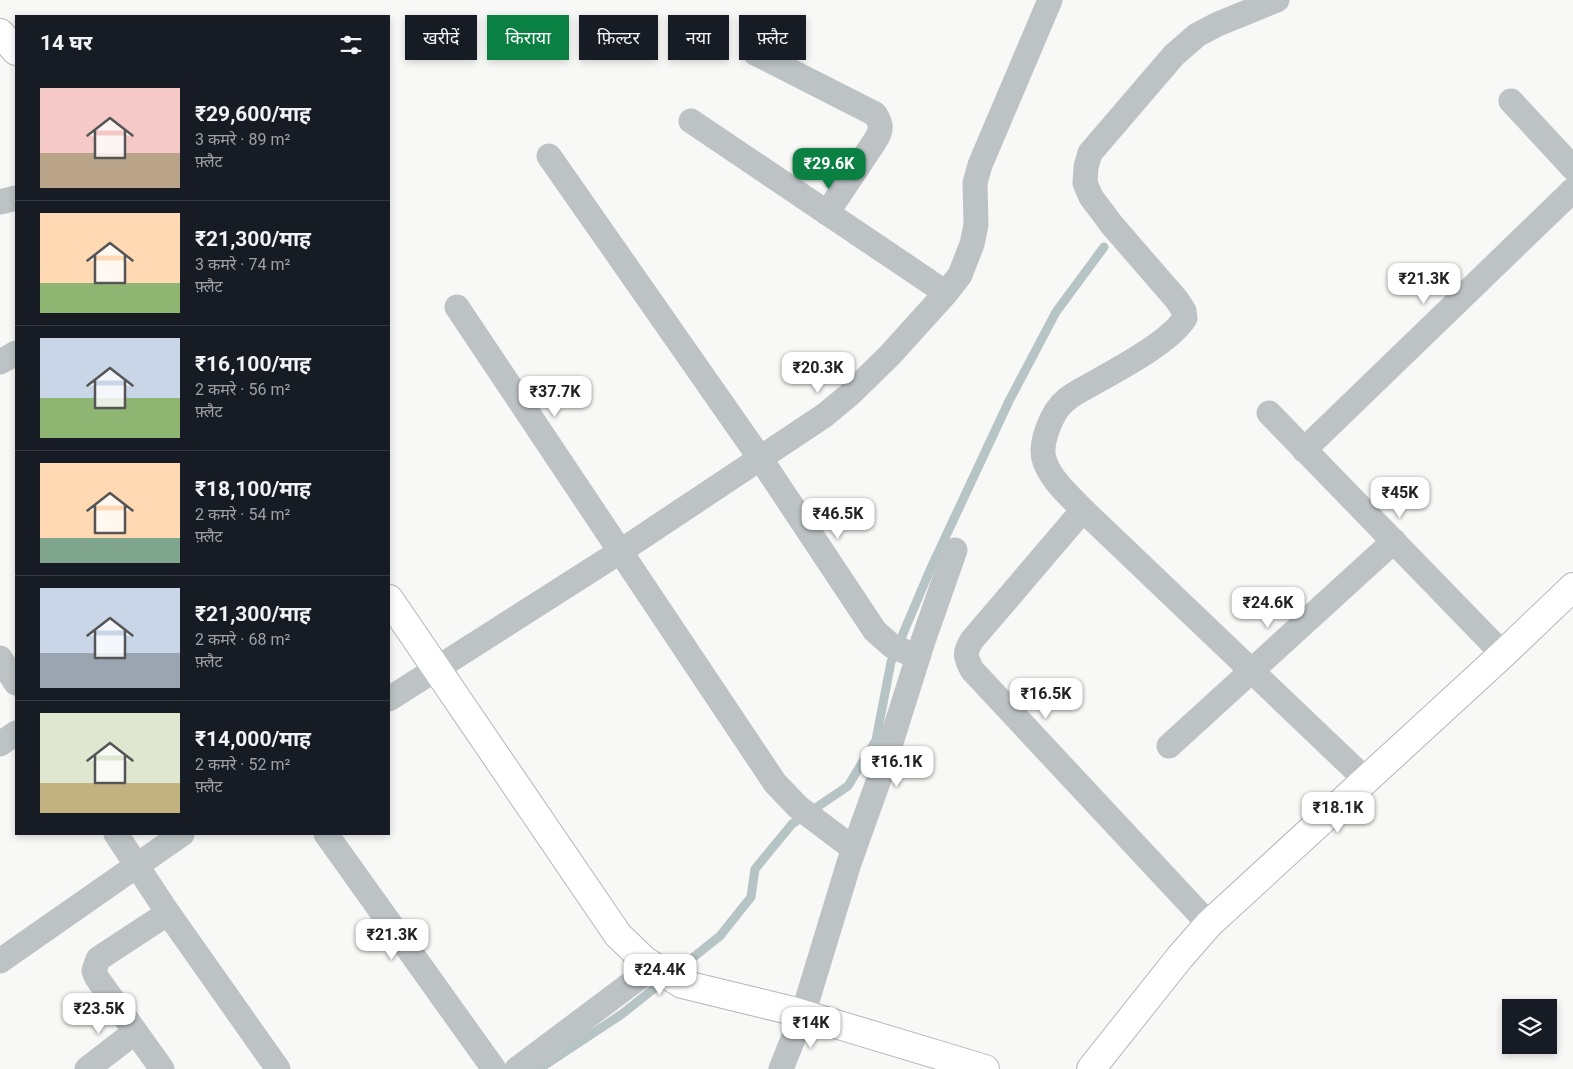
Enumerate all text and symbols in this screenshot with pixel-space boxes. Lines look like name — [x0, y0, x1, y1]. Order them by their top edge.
chip: खरीदें — [405, 15, 477, 60]
chip: किराया — [487, 15, 569, 60]
chip: फ़िल्टर — [579, 15, 658, 60]
chip: नया — [668, 15, 729, 60]
chip: फ़्लैट — [739, 15, 806, 60]
text: 14 घर — [40, 31, 92, 55]
icon: filters — [337, 31, 365, 59]
text: ₹29,600/माह — [195, 102, 311, 126]
icon: home — [80, 108, 140, 168]
text: 3 कमरे · 89 m² — [195, 130, 290, 149]
pin: ₹29.6K — [788, 148, 870, 190]
text: फ़्लैट — [195, 152, 223, 171]
text: ₹29.6K — [804, 154, 854, 173]
text: ₹21,300/माह — [195, 227, 311, 251]
icon: home — [80, 233, 140, 293]
text: 3 कमरे · 74 m² — [195, 255, 290, 274]
pin: ₹21.3K — [1383, 262, 1465, 305]
text: ₹21.3K — [1399, 269, 1449, 288]
text: फ़्लैट — [195, 277, 223, 296]
text: ₹16,100/माह — [195, 352, 311, 376]
pin: ₹20.3K — [777, 352, 859, 394]
icon: home — [80, 358, 140, 418]
text: ₹20.3K — [793, 358, 843, 377]
pin: ₹37.7K — [514, 376, 596, 418]
text: 2 कमरे · 56 m² — [195, 380, 290, 399]
text: ₹37.7K — [530, 382, 580, 401]
text: फ़्लैट — [195, 402, 223, 421]
pin: ₹45K — [1370, 476, 1430, 519]
text: ₹18,100/माह — [195, 477, 311, 501]
icon: home — [80, 483, 140, 543]
text: ₹45K — [1382, 483, 1418, 502]
pin: ₹46.5K — [797, 498, 879, 540]
text: ₹46.5K — [813, 504, 863, 523]
text: 2 कमरे · 54 m² — [195, 505, 290, 524]
text: फ़्लैट — [195, 527, 223, 546]
pin: ₹24.6K — [1227, 586, 1309, 629]
text: ₹24.6K — [1243, 593, 1293, 612]
text: ₹21,300/माह — [195, 602, 311, 626]
icon: home — [80, 608, 140, 668]
text: 2 कमरे · 68 m² — [195, 630, 290, 649]
text: फ़्लैट — [195, 652, 223, 671]
pin: ₹16.5K — [1005, 678, 1087, 720]
text: ₹16.5K — [1021, 684, 1071, 703]
text: ₹14,000/माह — [195, 727, 311, 751]
icon: home — [80, 733, 140, 793]
pin: ₹16.1K — [856, 746, 938, 788]
text: ₹16.1K — [872, 752, 922, 771]
text: 2 कमरे · 52 m² — [195, 755, 290, 774]
text: फ़्लैट — [195, 777, 223, 796]
pin: ₹18.1K — [1297, 792, 1379, 834]
text: ₹18.1K — [1313, 798, 1363, 817]
pin: ₹21.3K — [351, 918, 433, 961]
text: ₹21.3K — [367, 925, 417, 944]
pin: ₹24.4K — [619, 954, 701, 996]
text: ₹24.4K — [635, 960, 685, 979]
pin: ₹23.5K — [58, 992, 140, 1035]
text: ₹23.5K — [74, 999, 124, 1018]
map controls — [1502, 999, 1557, 1054]
button: layers — [1502, 999, 1557, 1054]
pin: ₹14K — [781, 1006, 841, 1049]
text: ₹14K — [793, 1013, 829, 1032]

